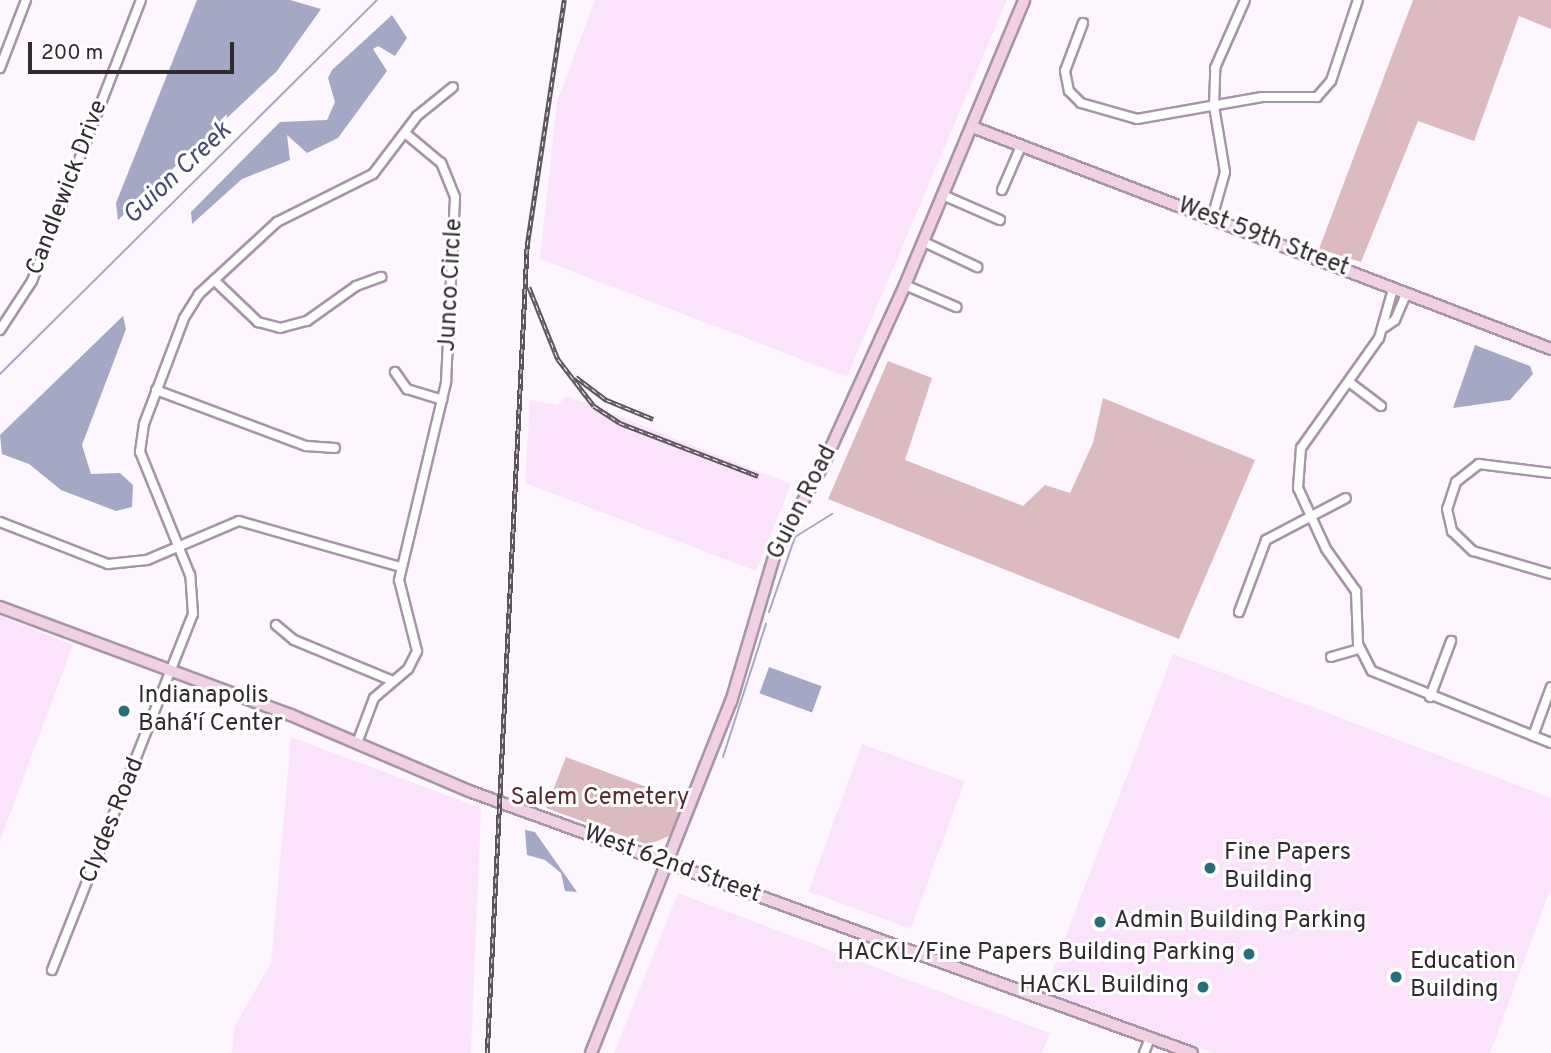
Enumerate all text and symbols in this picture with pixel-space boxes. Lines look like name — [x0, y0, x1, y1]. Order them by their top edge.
scale bar — [32, 28, 238, 72]
text: 200 m — [41, 40, 103, 67]
street label: Candlewick Drive — [21, 96, 115, 280]
water label: Guion Creek — [117, 116, 239, 232]
street label: West 59th Street — [1173, 192, 1353, 284]
street label: Junco Circle — [434, 218, 470, 352]
street label: Guion Road — [762, 441, 844, 565]
place label: Indianapolis Bahá'í Center — [138, 683, 283, 739]
marker: Indianapolis Bahá'í Center — [116, 703, 132, 719]
street label: Clydes Road — [75, 754, 151, 888]
park label: Salem Cemetery — [511, 785, 689, 813]
street label: West 62nd Street — [580, 820, 764, 910]
place label: Fine Papers Building — [1224, 840, 1351, 896]
marker: Fine Papers Building — [1202, 860, 1218, 876]
place label: Admin Building Parking — [1114, 908, 1366, 936]
marker: Admin Building Parking — [1092, 914, 1108, 930]
place label: HACKL/Fine Papers Building Parking — [837, 940, 1235, 968]
marker: HACKL/Fine Papers Building Parking — [1241, 946, 1257, 962]
place label: Education Building — [1410, 949, 1516, 1005]
marker: Education Building — [1388, 969, 1404, 985]
place label: HACKL Building — [1019, 973, 1189, 1001]
marker: HACKL Building — [1195, 979, 1211, 995]

